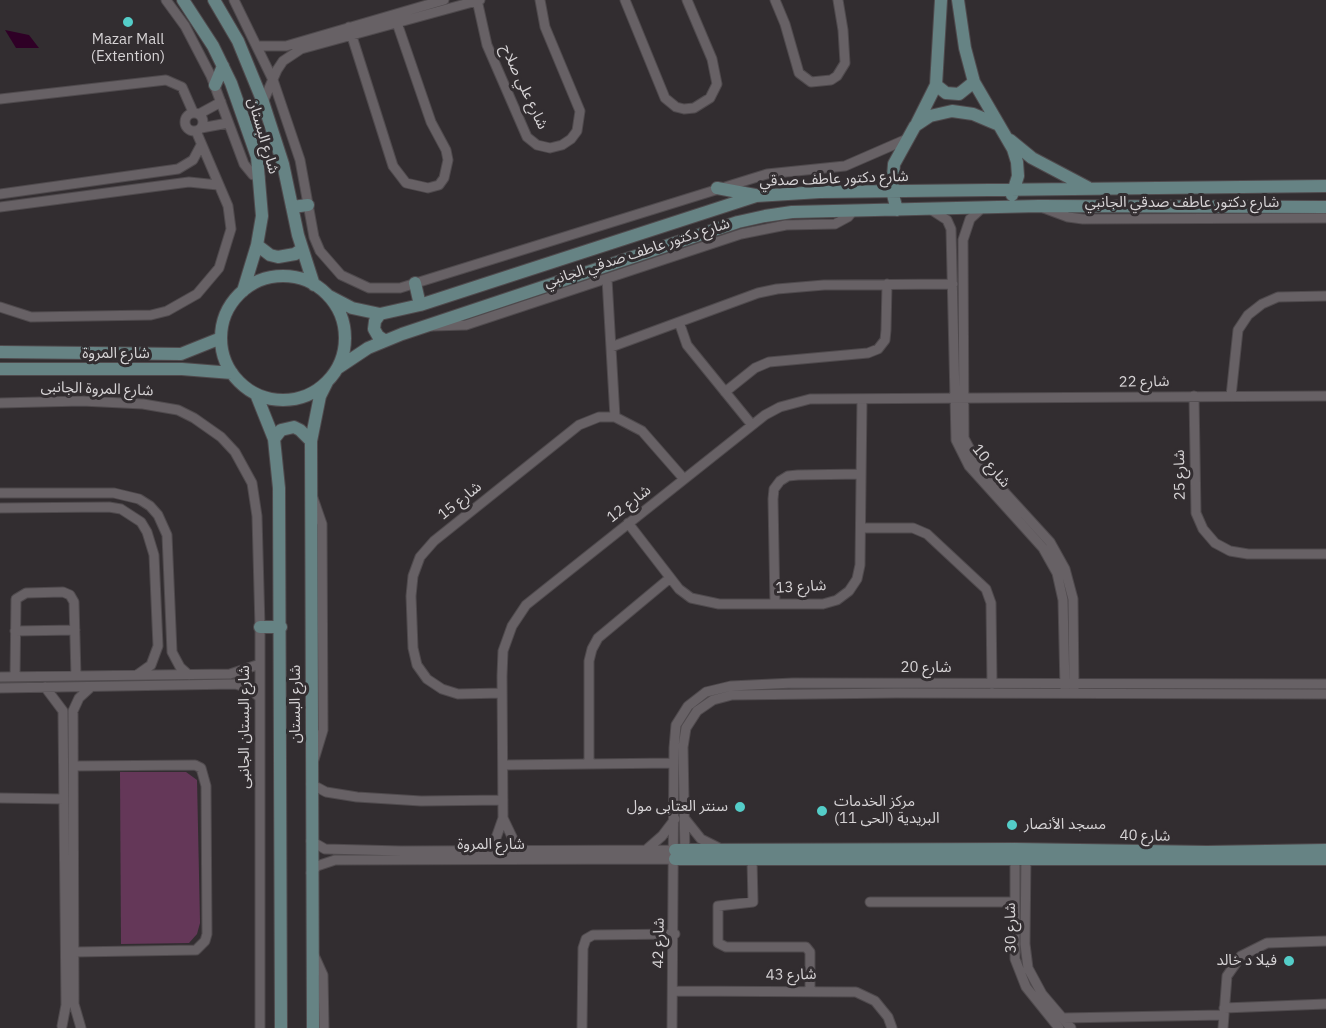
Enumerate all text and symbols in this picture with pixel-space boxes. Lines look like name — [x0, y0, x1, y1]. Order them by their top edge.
marker: Mazar Mall (Extention) — [121, 15, 135, 29]
place label: Mazar Mall (Extention) — [91, 31, 165, 66]
street label: شارع علي صلاح — [497, 42, 551, 132]
street label: شارع البستان — [244, 96, 282, 176]
street label: شارع دكتور عاطف صدقي — [759, 167, 909, 191]
street label: شارع دكتور عاطف صدقي الجانبي — [1085, 194, 1279, 212]
street label: شارع دكتور عاطف صدقي الجانبي — [542, 214, 732, 292]
street label: شارع المروة — [82, 345, 150, 363]
street label: شارع 22 — [1118, 373, 1170, 391]
street label: شارع المروة الجانبى — [40, 378, 154, 400]
street label: شارع 10 — [968, 441, 1014, 491]
street label: شارع 25 — [1171, 449, 1189, 501]
street label: شارع 15 — [435, 478, 485, 524]
street label: شارع 12 — [603, 481, 655, 527]
street label: شارع 13 — [775, 577, 827, 597]
street label: شارع 20 — [901, 659, 951, 677]
street label: شارع البستان الجانبى — [236, 665, 254, 789]
street label: شارع البستان — [287, 665, 305, 743]
place label: مركز الخدمات البريدية (الحى 11) — [834, 793, 940, 828]
place label: سنتر العتابى مول — [627, 798, 728, 816]
marker: سنتر العتابى مول — [733, 800, 747, 814]
marker: مركز الخدمات البريدية (الحى 11) — [815, 804, 829, 818]
place label: مسجد الأنصار — [1024, 816, 1106, 834]
marker: مسجد الأنصار — [1005, 818, 1019, 832]
street label: شارع 40 — [1119, 827, 1171, 845]
street label: شارع المروة — [457, 836, 525, 854]
street label: شارع 30 — [1002, 902, 1020, 954]
street label: شارع 42 — [650, 917, 668, 969]
place label: فيلا د خالد — [1216, 952, 1277, 970]
marker: فيلا د خالد — [1282, 954, 1296, 968]
street label: شارع 43 — [765, 966, 817, 984]

